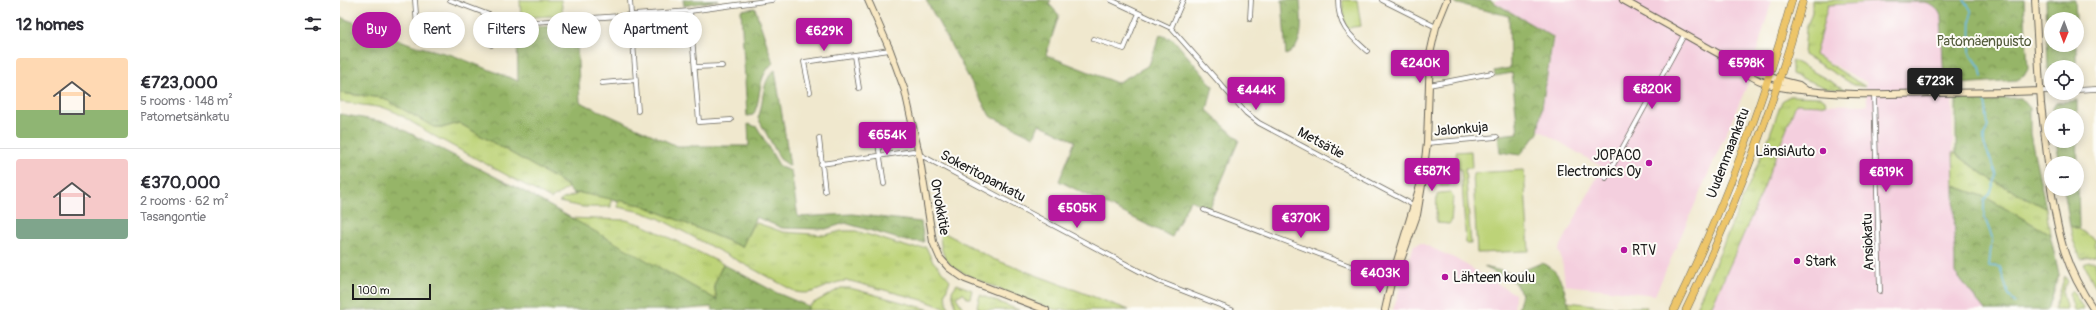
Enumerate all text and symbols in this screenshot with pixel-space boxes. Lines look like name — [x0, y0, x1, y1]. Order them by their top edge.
chip: Buy — [352, 12, 401, 48]
chip: Rent — [409, 12, 465, 48]
chip: Filters — [473, 12, 539, 48]
chip: New — [547, 12, 601, 48]
chip: Apartment — [609, 12, 702, 48]
north arrow — [2044, 12, 2084, 52]
map controls — [2044, 12, 2084, 196]
icon: filters — [302, 13, 324, 35]
text: 12 homes — [16, 14, 84, 35]
pin: €629K — [796, 18, 852, 52]
text: €629K — [805, 23, 843, 39]
park label: Patomäenpuisto — [1936, 33, 2032, 50]
pin: €240K — [1392, 50, 1448, 84]
pin: €598K — [1718, 50, 1774, 84]
text: €240K — [1400, 55, 1440, 71]
text: €598K — [1728, 55, 1764, 71]
button: locate — [2044, 60, 2084, 100]
pin: €723K — [1907, 68, 1963, 102]
text: €723,000 — [140, 72, 218, 93]
text: €723K — [1916, 73, 1954, 89]
icon: home — [48, 74, 96, 122]
pin: €820K — [1624, 76, 1680, 110]
pin: €444K — [1228, 77, 1284, 111]
text: €820K — [1632, 81, 1672, 97]
text: €444K — [1236, 82, 1276, 98]
text: 5 rooms · 148 m² — [140, 93, 233, 109]
street label: Uudenmaankatu — [1703, 105, 1753, 201]
button: + — [2044, 108, 2084, 148]
text: Patometsänkatu — [140, 109, 230, 125]
street label: Jalonkuja — [1433, 118, 1489, 140]
pin: €654K — [859, 122, 915, 156]
street label: Metsätie — [1295, 124, 1347, 162]
text: €654K — [868, 127, 906, 143]
place label: LänsiAuto — [1755, 143, 1815, 160]
street label: Sokeritopankatu — [937, 146, 1029, 206]
marker: LänsiAuto — [1818, 146, 1828, 156]
place label: JOPACO Electronics Oy — [1557, 147, 1641, 180]
button: − — [2044, 156, 2084, 196]
pin: €587K — [1404, 158, 1460, 192]
marker: JOPACO Electronics Oy — [1644, 158, 1654, 168]
pin: €819K — [1858, 159, 1914, 193]
text: €587K — [1414, 163, 1450, 179]
text: €819K — [1869, 164, 1903, 180]
text: €370,000 — [140, 172, 220, 193]
icon: home — [48, 175, 96, 223]
street label: Orvokkitie — [927, 177, 953, 237]
text: 2 rooms · 62 m² — [140, 193, 229, 209]
pin: €505K — [1049, 195, 1105, 229]
text: €505K — [1057, 200, 1097, 216]
pin: €370K — [1273, 205, 1329, 239]
text: Tasangontie — [140, 209, 206, 225]
text: €370K — [1281, 210, 1321, 226]
street label: Ansiokatu — [1858, 213, 1878, 271]
place label: RTV — [1632, 242, 1656, 259]
marker: RTV — [1619, 245, 1629, 255]
place label: Stark — [1805, 253, 1836, 270]
marker: Stark — [1792, 256, 1802, 266]
pin: €403K — [1352, 260, 1408, 294]
text: €403K — [1360, 265, 1400, 281]
place label: Lähteen koulu — [1453, 269, 1535, 286]
marker: Lähteen koulu — [1440, 272, 1450, 282]
scale bar — [352, 282, 431, 301]
text: 100 m — [358, 284, 389, 297]

